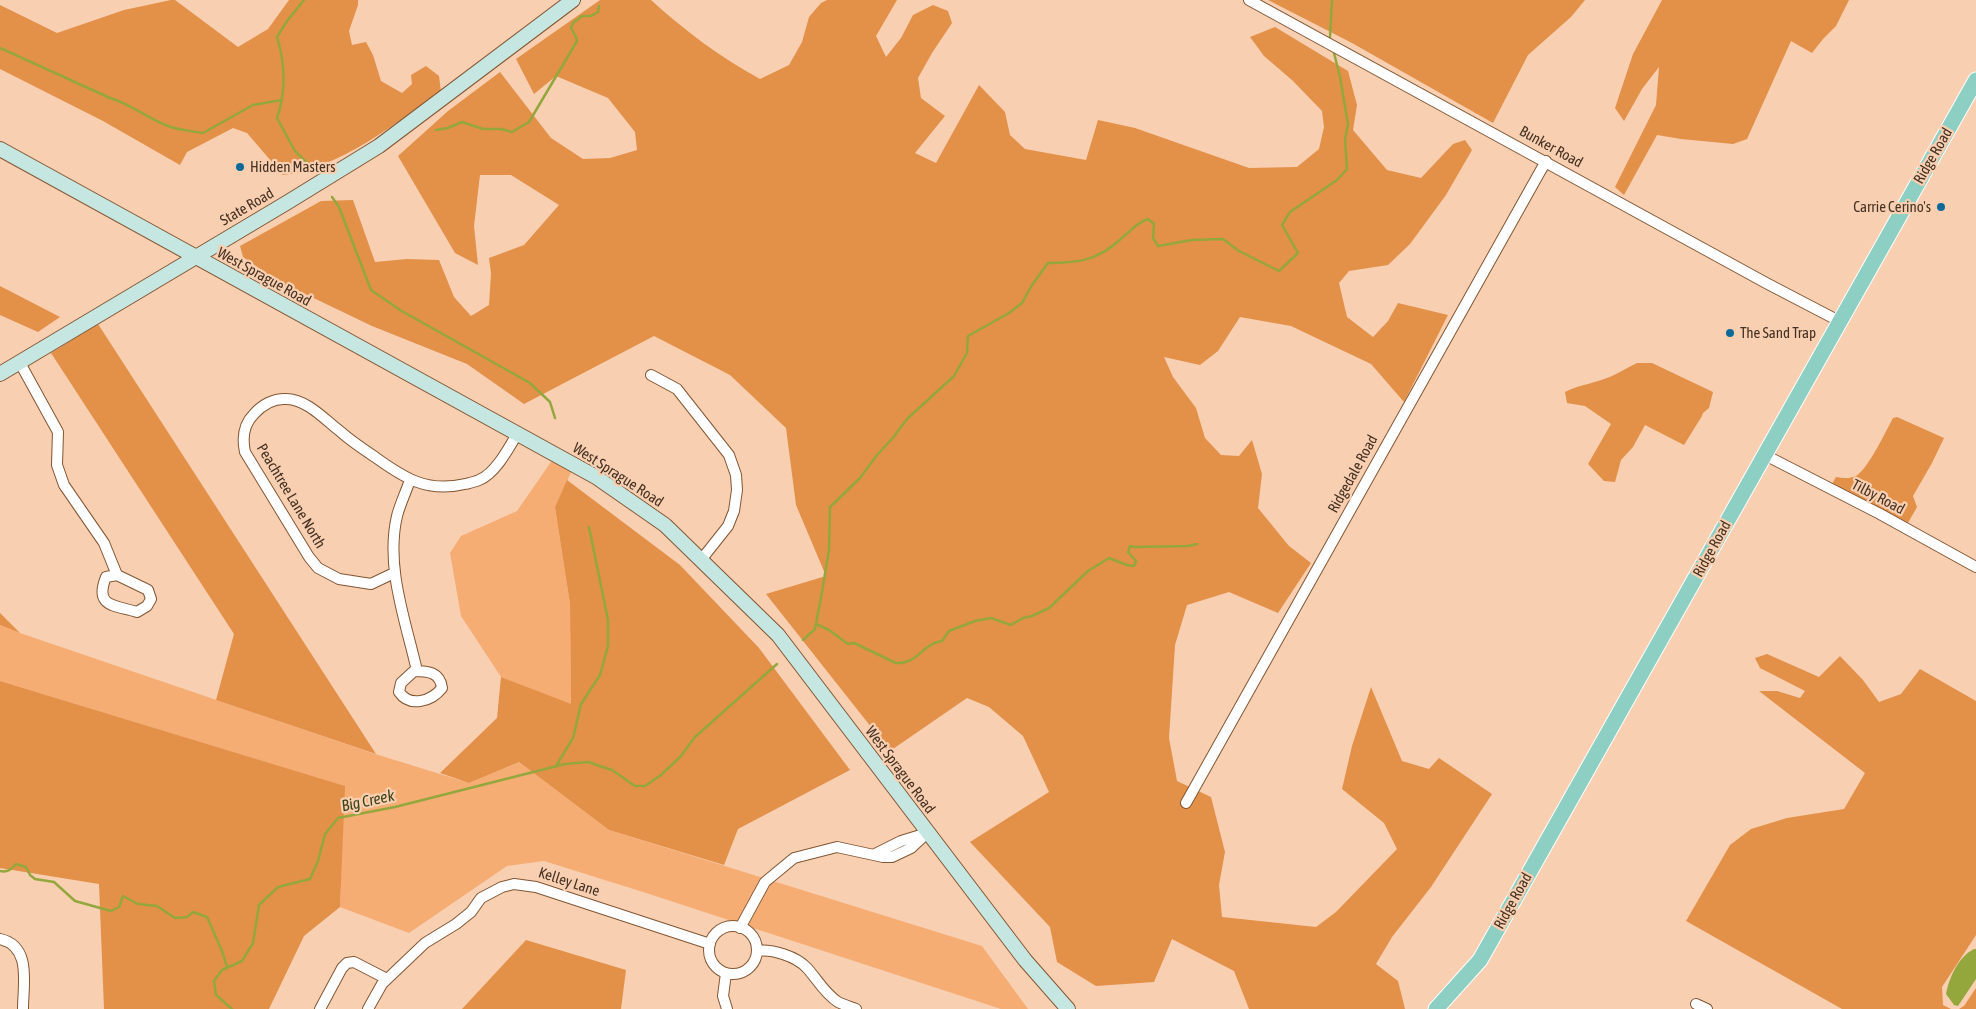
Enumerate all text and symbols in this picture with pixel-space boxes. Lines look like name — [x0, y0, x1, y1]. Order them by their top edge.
street label: Bunker Road — [1516, 122, 1586, 172]
street label: Ridge Road — [1910, 125, 1956, 187]
place label: Hidden Masters — [250, 158, 336, 176]
marker: Hidden Masters — [234, 161, 246, 173]
street label: State Road — [217, 184, 277, 230]
place label: Carrie Cerino's — [1853, 198, 1931, 216]
marker: Carrie Cerino's — [1935, 201, 1947, 213]
street label: West Sprague Road — [214, 244, 314, 310]
place label: The Sand Trap — [1740, 324, 1816, 342]
marker: The Sand Trap — [1724, 327, 1736, 339]
street label: Ridgedale Road — [1324, 432, 1382, 516]
street label: West Sprague Road — [569, 439, 667, 511]
street label: Peachtree Lane North — [253, 440, 329, 552]
street label: Tilby Road — [1848, 476, 1908, 518]
street label: Ridge Road — [1689, 518, 1735, 580]
street label: West Sprague Road — [861, 723, 939, 817]
water label: Big Creek — [340, 786, 396, 816]
street label: Kelley Lane — [536, 864, 602, 900]
street label: Ridge Road — [1490, 870, 1536, 932]

